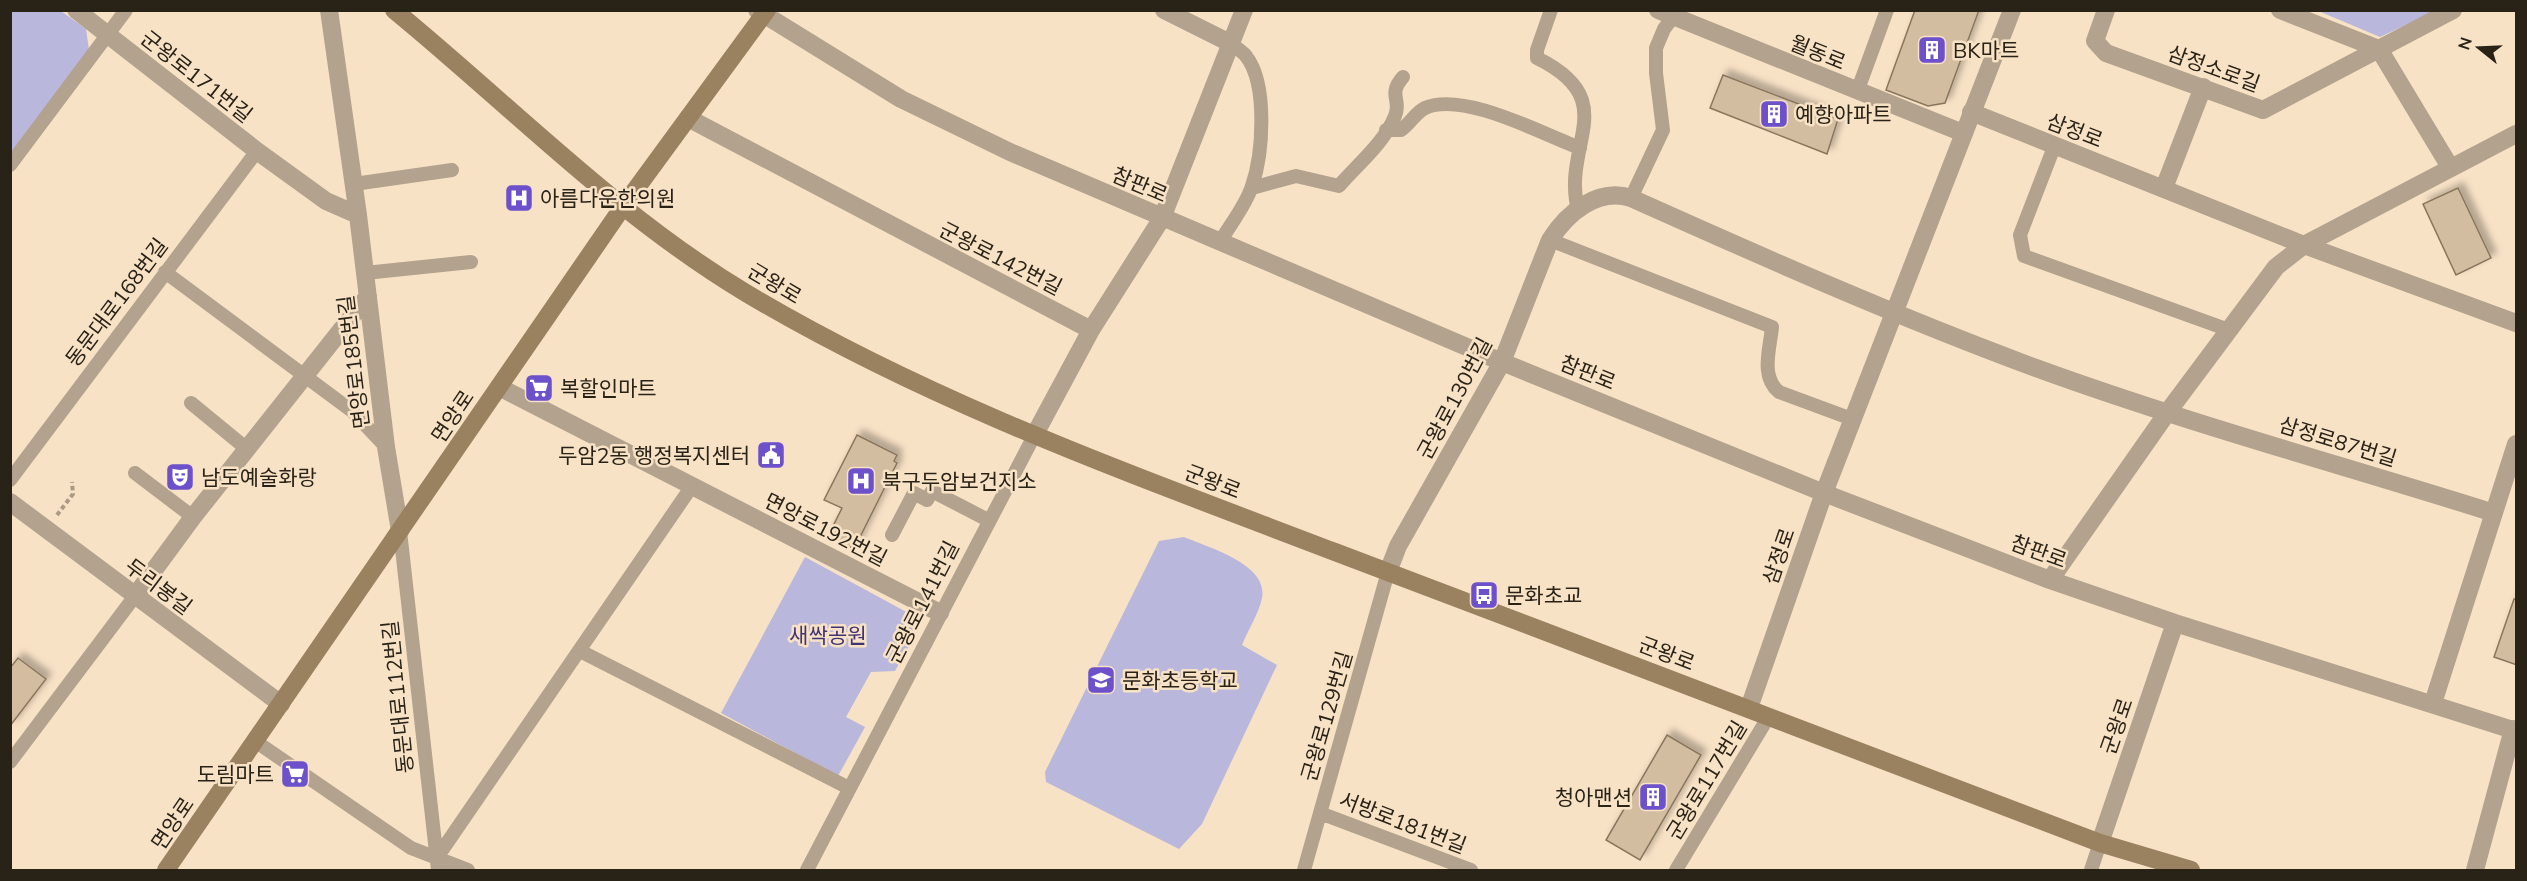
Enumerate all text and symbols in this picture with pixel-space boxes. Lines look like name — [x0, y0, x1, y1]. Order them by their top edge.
north arrow — [2449, 18, 2509, 78]
street label: 군왕로171번길 — [136, 24, 258, 128]
street label: 월동로 — [1786, 29, 1850, 75]
building icon: BK마트 — [1916, 34, 1948, 66]
text: N — [2453, 35, 2476, 52]
place label: BK마트 — [1953, 37, 2019, 63]
street label: 삼정소로길 — [2164, 39, 2264, 97]
building icon: 예향아파트 — [1758, 98, 1790, 130]
place label: 예향아파트 — [1795, 101, 1892, 127]
street label: 삼정로 — [2043, 107, 2107, 153]
street label: 참판로 — [1108, 161, 1172, 207]
hospital icon: 아름다운한의원 — [503, 182, 535, 214]
place label: 아름다운한의원 — [540, 185, 675, 211]
street label: 군왕로142번길 — [935, 216, 1067, 300]
street label: 동문대로168번길 — [59, 233, 173, 371]
street label: 군왕로 — [743, 257, 807, 309]
street label: 면앙로185번길 — [332, 294, 374, 430]
street label: 군왕로130번길 — [1411, 333, 1497, 463]
street label: 참판로 — [1556, 349, 1620, 395]
supermarket icon: 복할인마트 — [523, 372, 555, 404]
place label: 복할인마트 — [560, 375, 657, 401]
street label: 면앙로 — [425, 385, 479, 447]
street label: 삼정로87번길 — [2276, 411, 2400, 471]
public building icon: 두암2동 행정복지센터 — [755, 439, 787, 471]
place label: 두암2동 행정복지센터 — [558, 442, 750, 468]
street label: 군왕로 — [1181, 458, 1245, 504]
theatre icon: 남도예술화랑 — [164, 461, 196, 493]
place label: 남도예술화랑 — [201, 464, 317, 490]
hospital icon: 북구두암보건지소 — [845, 465, 877, 497]
place label: 북구두암보건지소 — [882, 468, 1037, 494]
street label: 면앙로192번길 — [760, 487, 892, 571]
street label: 삼정로 — [1756, 524, 1800, 588]
street label: 참판로 — [2007, 529, 2071, 573]
street label: 군왕로141번길 — [880, 536, 964, 668]
street label: 두리봉길 — [120, 552, 198, 620]
bus stop icon: 문화초교 — [1468, 579, 1500, 611]
place label: 문화초교 — [1505, 582, 1582, 608]
street label: 동문대로112번길 — [376, 619, 418, 775]
park label: 새싹공원 — [789, 622, 867, 648]
street label: 군왕로 — [1635, 630, 1699, 676]
street label: 군왕로129번길 — [1295, 648, 1357, 784]
school or university icon: 문화초등학교 — [1085, 664, 1117, 696]
place label: 문화초등학교 — [1122, 667, 1238, 693]
street label: 군왕로 — [2094, 694, 2138, 758]
street label: 군왕로117번길 — [1660, 716, 1752, 844]
supermarket icon: 도림마트 — [279, 758, 311, 790]
place label: 도림마트 — [197, 761, 274, 787]
building icon: 청아맨션 — [1637, 781, 1669, 813]
place label: 청아맨션 — [1555, 784, 1632, 810]
street label: 서방로181번길 — [1336, 786, 1470, 858]
street label: 면앙로 — [145, 792, 199, 854]

